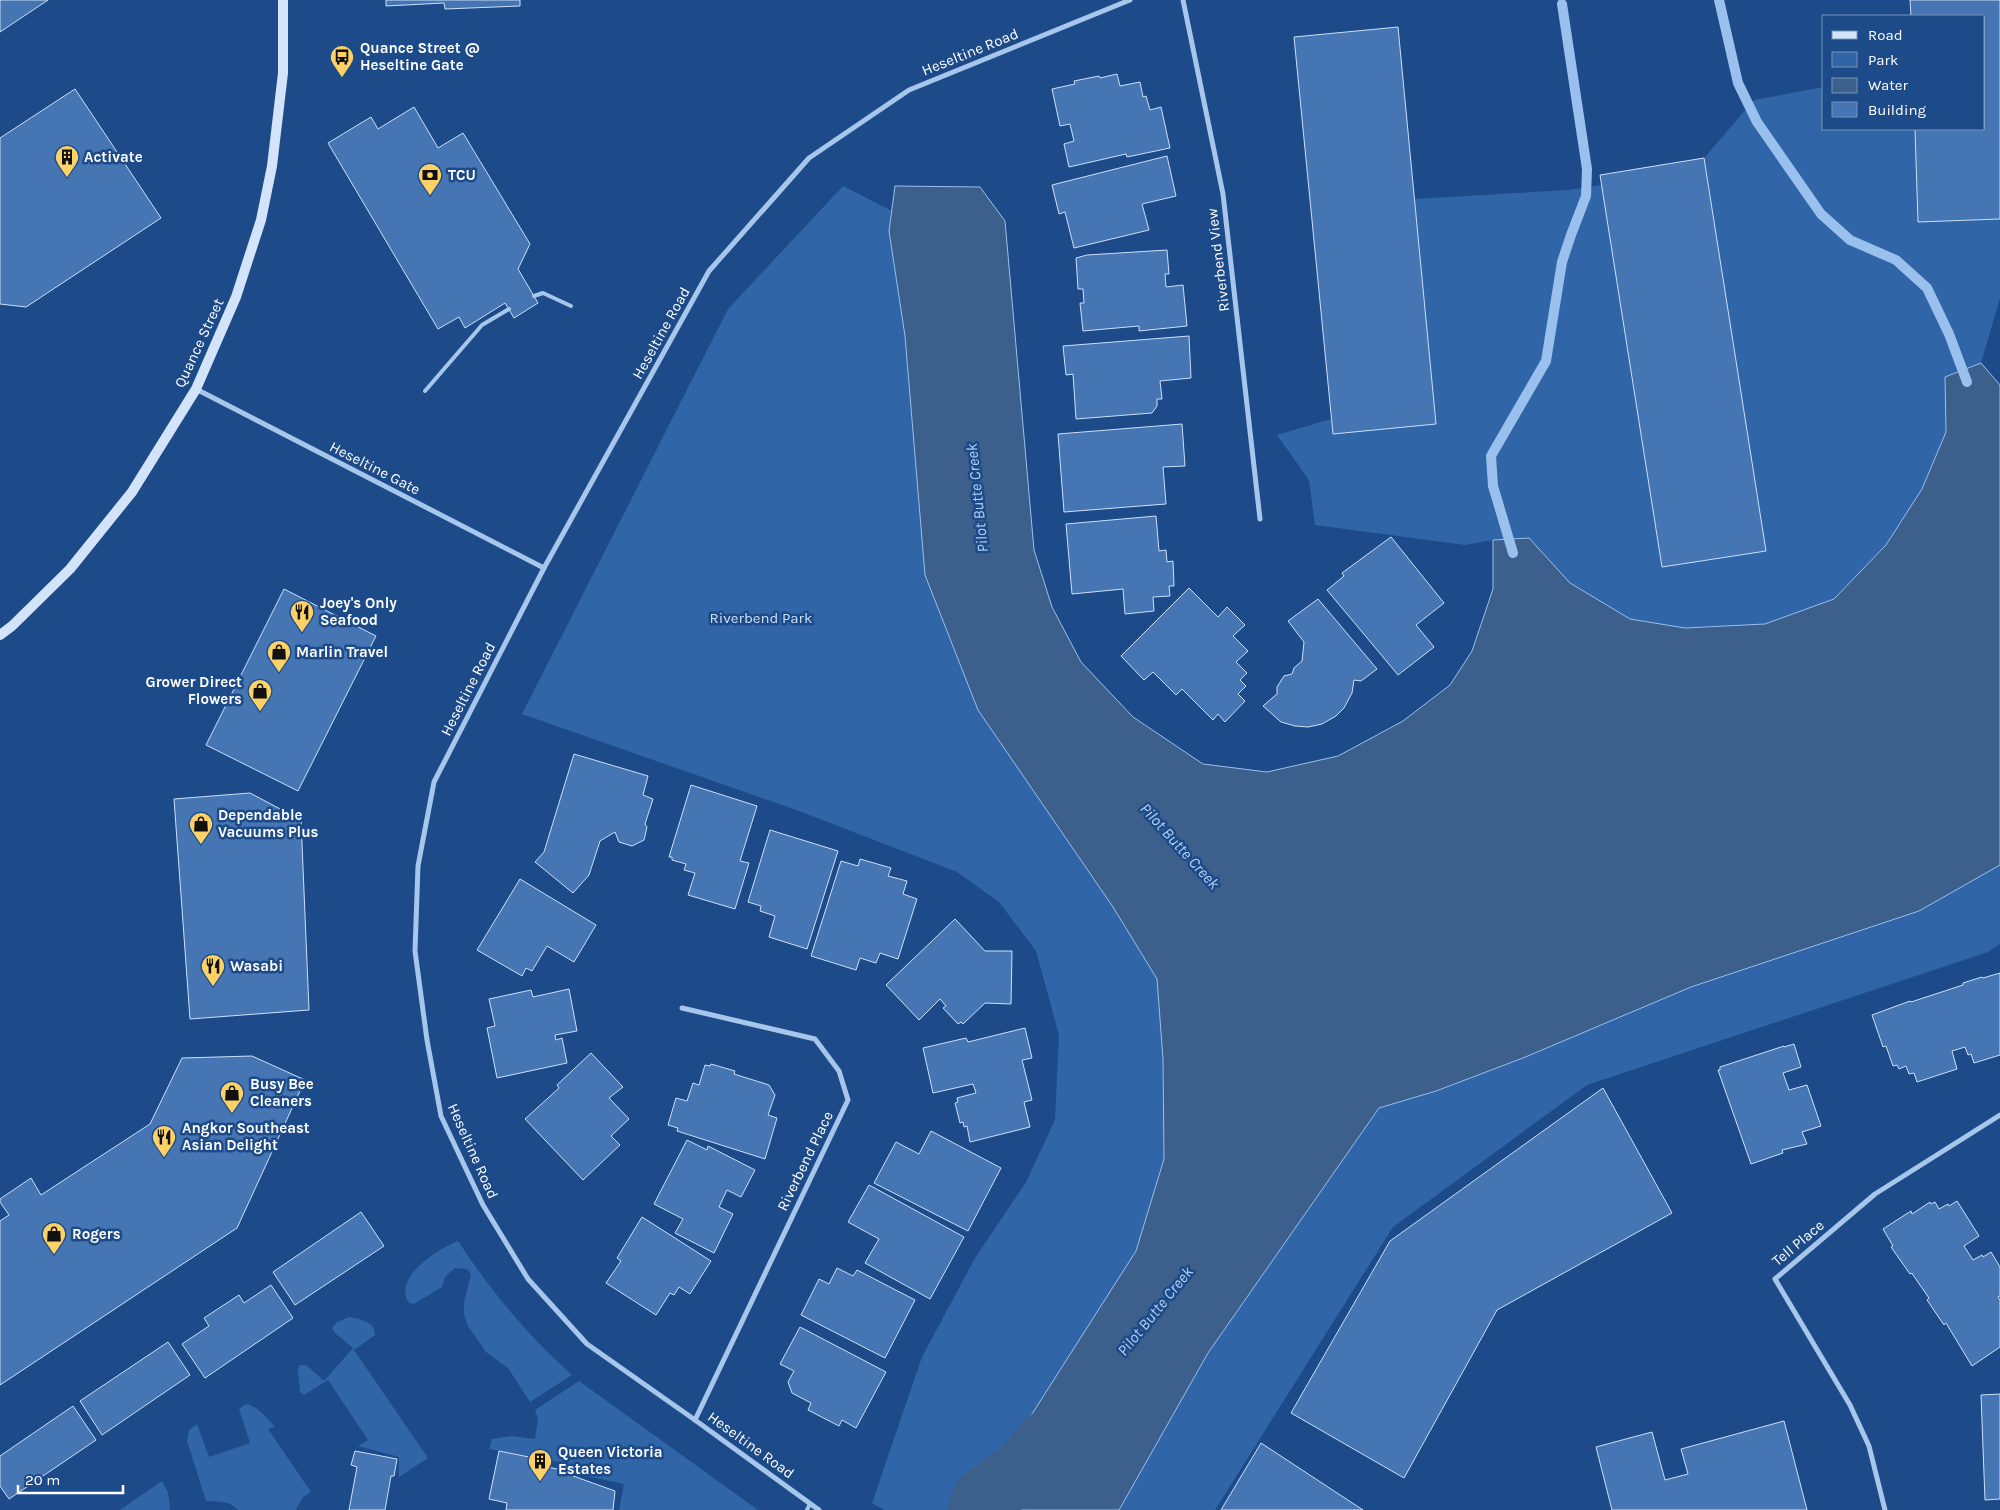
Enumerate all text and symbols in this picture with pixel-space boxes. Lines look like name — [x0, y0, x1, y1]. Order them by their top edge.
legend — [1822, 15, 1985, 130]
street label: Heseltine Road — [919, 24, 1021, 80]
text: Road — [1868, 26, 1903, 44]
place label: Quance Street @ Heseltine Gate — [360, 39, 480, 74]
bus stop icon: Quance Street @ Heseltine Gate — [329, 44, 355, 78]
text: Park — [1868, 51, 1898, 69]
text: Water — [1868, 76, 1909, 94]
text: Building — [1868, 101, 1926, 119]
building icon: Activate — [54, 144, 80, 178]
place label: Activate — [84, 148, 143, 166]
bank icon: TCU — [417, 162, 443, 196]
place label: TCU — [448, 166, 476, 184]
street label: Riverbend View — [1203, 207, 1233, 313]
street label: Heseltine Road — [628, 284, 694, 382]
street label: Quance Street — [170, 295, 228, 390]
street label: Heseltine Gate — [327, 437, 423, 499]
water label: Pilot Butte Creek — [962, 442, 992, 553]
place label: Joey's Only Seafood — [320, 594, 397, 629]
restaurant icon: Joey's Only Seafood — [289, 599, 315, 633]
park label: Riverbend Park — [710, 609, 812, 627]
shop icon: Marlin Travel — [266, 639, 292, 673]
street label: Heseltine Road — [437, 639, 499, 739]
place label: Marlin Travel — [296, 643, 388, 661]
place label: Grower Direct Flowers — [146, 673, 242, 708]
shop icon: Grower Direct Flowers — [247, 678, 273, 712]
water label: Pilot Butte Creek — [1136, 799, 1224, 894]
place label: Dependable Vacuums Plus — [218, 806, 319, 841]
shop icon: Dependable Vacuums Plus — [188, 811, 214, 845]
restaurant icon: Wasabi — [200, 953, 226, 987]
place label: Wasabi — [230, 957, 283, 975]
place label: Busy Bee Cleaners — [250, 1075, 314, 1110]
shop icon: Busy Bee Cleaners — [219, 1080, 245, 1114]
street label: Heseltine Road — [444, 1101, 502, 1201]
street label: Riverbend Place — [773, 1108, 837, 1214]
place label: Angkor Southeast Asian Delight — [182, 1119, 310, 1154]
restaurant icon: Angkor Southeast Asian Delight — [151, 1124, 177, 1158]
street label: Tell Place — [1768, 1216, 1828, 1270]
shop icon: Rogers — [41, 1221, 67, 1255]
place label: Rogers — [72, 1225, 121, 1243]
water label: Pilot Butte Creek — [1113, 1262, 1197, 1360]
street label: Heseltine Road — [704, 1408, 798, 1482]
place label: Queen Victoria Estates — [558, 1443, 663, 1478]
building icon: Queen Victoria Estates — [527, 1448, 553, 1482]
scale bar — [18, 1462, 122, 1494]
text: 20 m — [25, 1471, 60, 1489]

